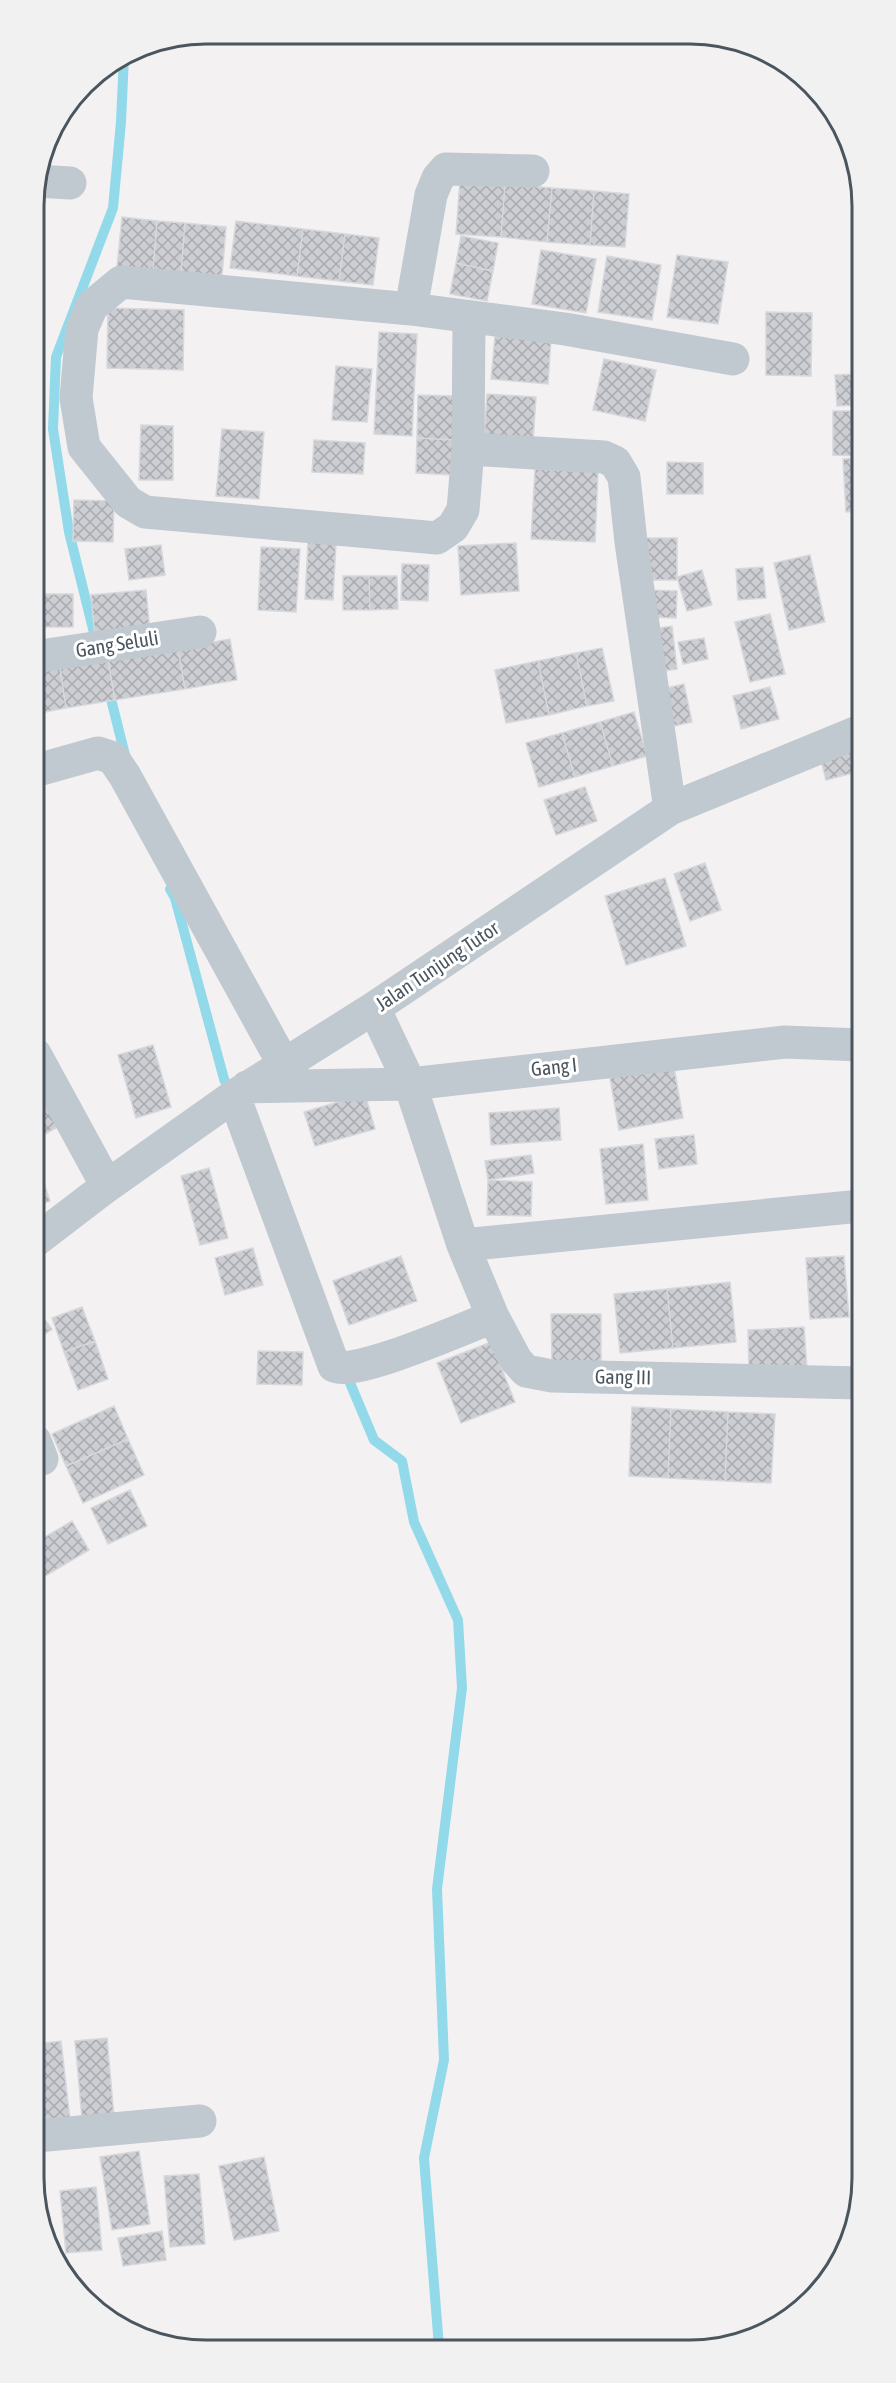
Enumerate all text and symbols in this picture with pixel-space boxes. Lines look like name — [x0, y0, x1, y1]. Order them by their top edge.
street label: Gang Seluli — [74, 626, 160, 661]
street label: Jalan Tunjung Tutor — [371, 915, 504, 1015]
street label: Gang I — [530, 1053, 578, 1080]
street label: Gang III — [595, 1365, 651, 1388]

